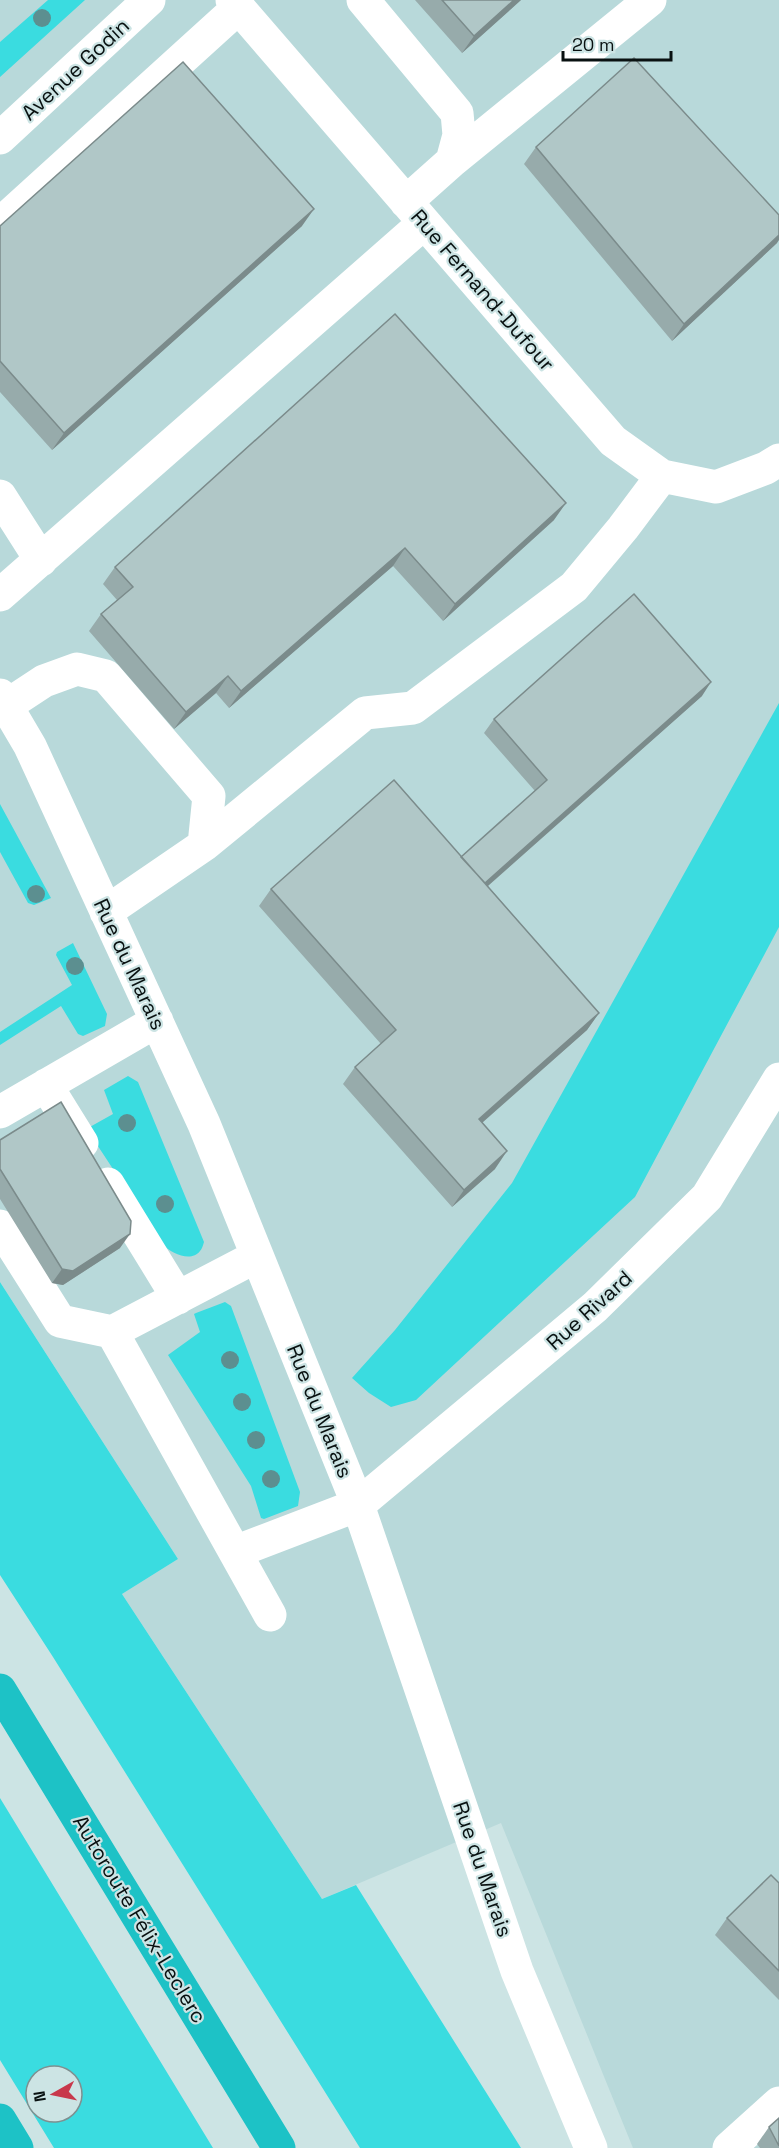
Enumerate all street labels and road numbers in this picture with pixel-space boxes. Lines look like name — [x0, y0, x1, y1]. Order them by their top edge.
street label: Avenue Godin — [15, 12, 135, 126]
street label: Rue Fernand-Dufour — [405, 204, 561, 377]
street label: Rue du Marais — [88, 894, 172, 1034]
street label: Rue Rivard — [540, 1264, 638, 1356]
street label: Rue du Marais — [281, 1340, 359, 1482]
street label: Rue du Marais — [447, 1798, 519, 1940]
street label: Autoroute Félix-Leclerc — [67, 1810, 213, 2028]

